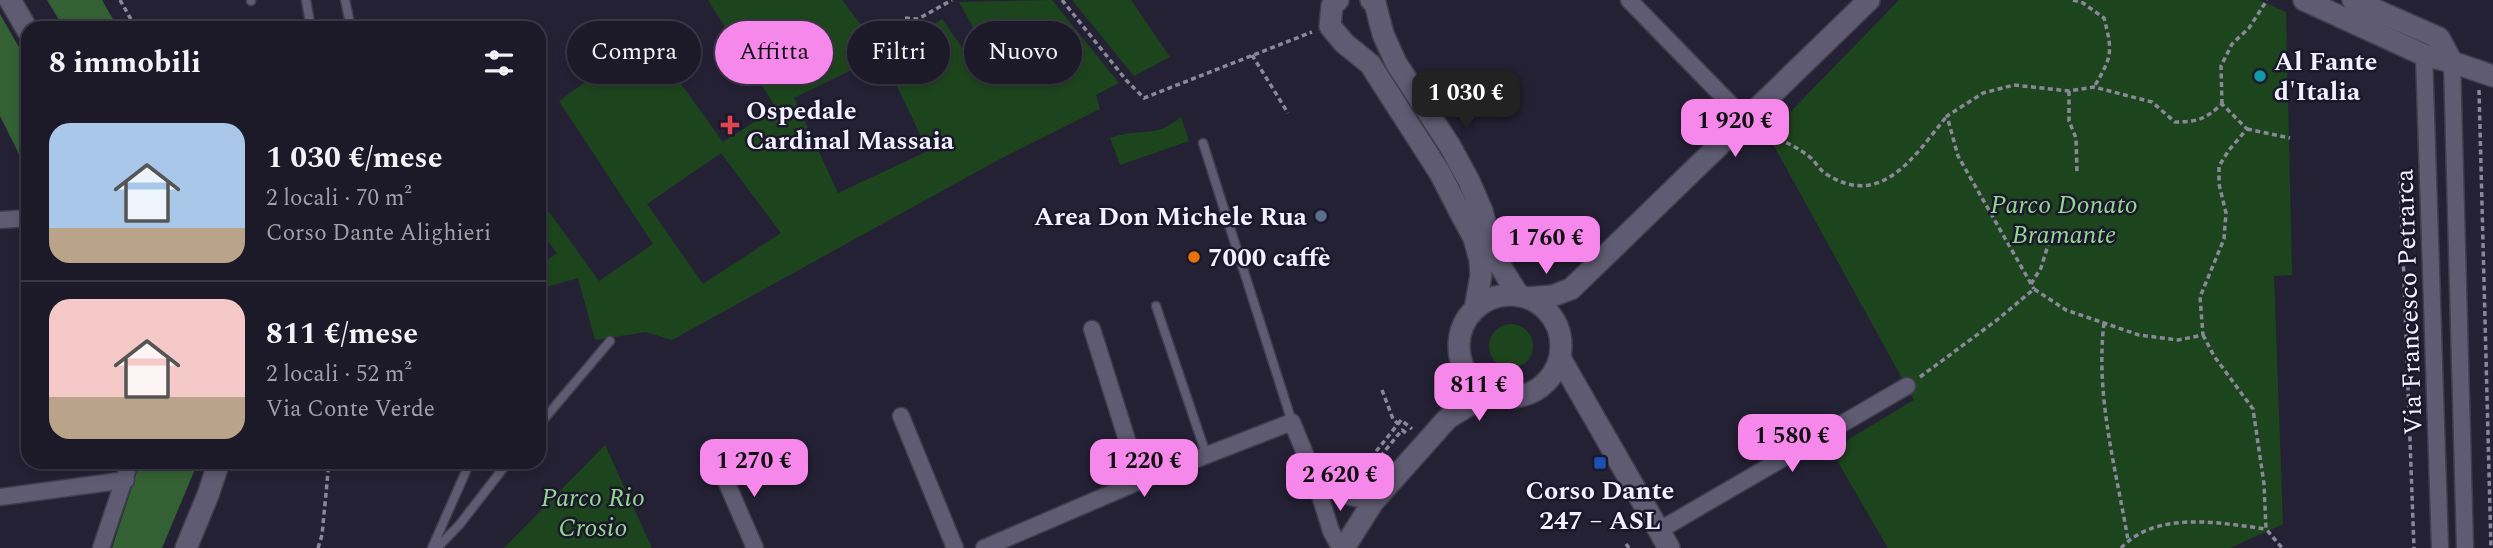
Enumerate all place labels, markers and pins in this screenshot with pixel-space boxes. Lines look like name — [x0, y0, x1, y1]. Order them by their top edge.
place label: Al Fante d'Italia — [2274, 42, 2377, 112]
marker: Al Fante d'Italia — [2252, 68, 2268, 84]
pin: 1 030 € — [1401, 72, 1531, 131]
place label: Ospedale Cardinal Massaia — [746, 91, 955, 161]
pin: 1 920 € — [1670, 100, 1800, 159]
marker: Ospedale Cardinal Massaia — [720, 115, 740, 135]
place label: Area Don Michele Rua — [1034, 197, 1308, 237]
marker: Area Don Michele Rua — [1313, 208, 1329, 224]
pin: 1 760 € — [1481, 216, 1611, 276]
place label: 7000 caffè — [1208, 238, 1331, 278]
marker: 7000 caffè — [1186, 249, 1202, 265]
pin: 811 € — [1430, 364, 1528, 423]
pin: 1 580 € — [1727, 414, 1857, 474]
pin: 1 270 € — [689, 440, 819, 499]
pin: 1 220 € — [1079, 440, 1209, 499]
pin: 2 620 € — [1275, 454, 1405, 513]
marker: Corso Dante 247 – ASL — [1592, 455, 1608, 471]
place label: Corso Dante 247 – ASL — [1526, 471, 1674, 541]

